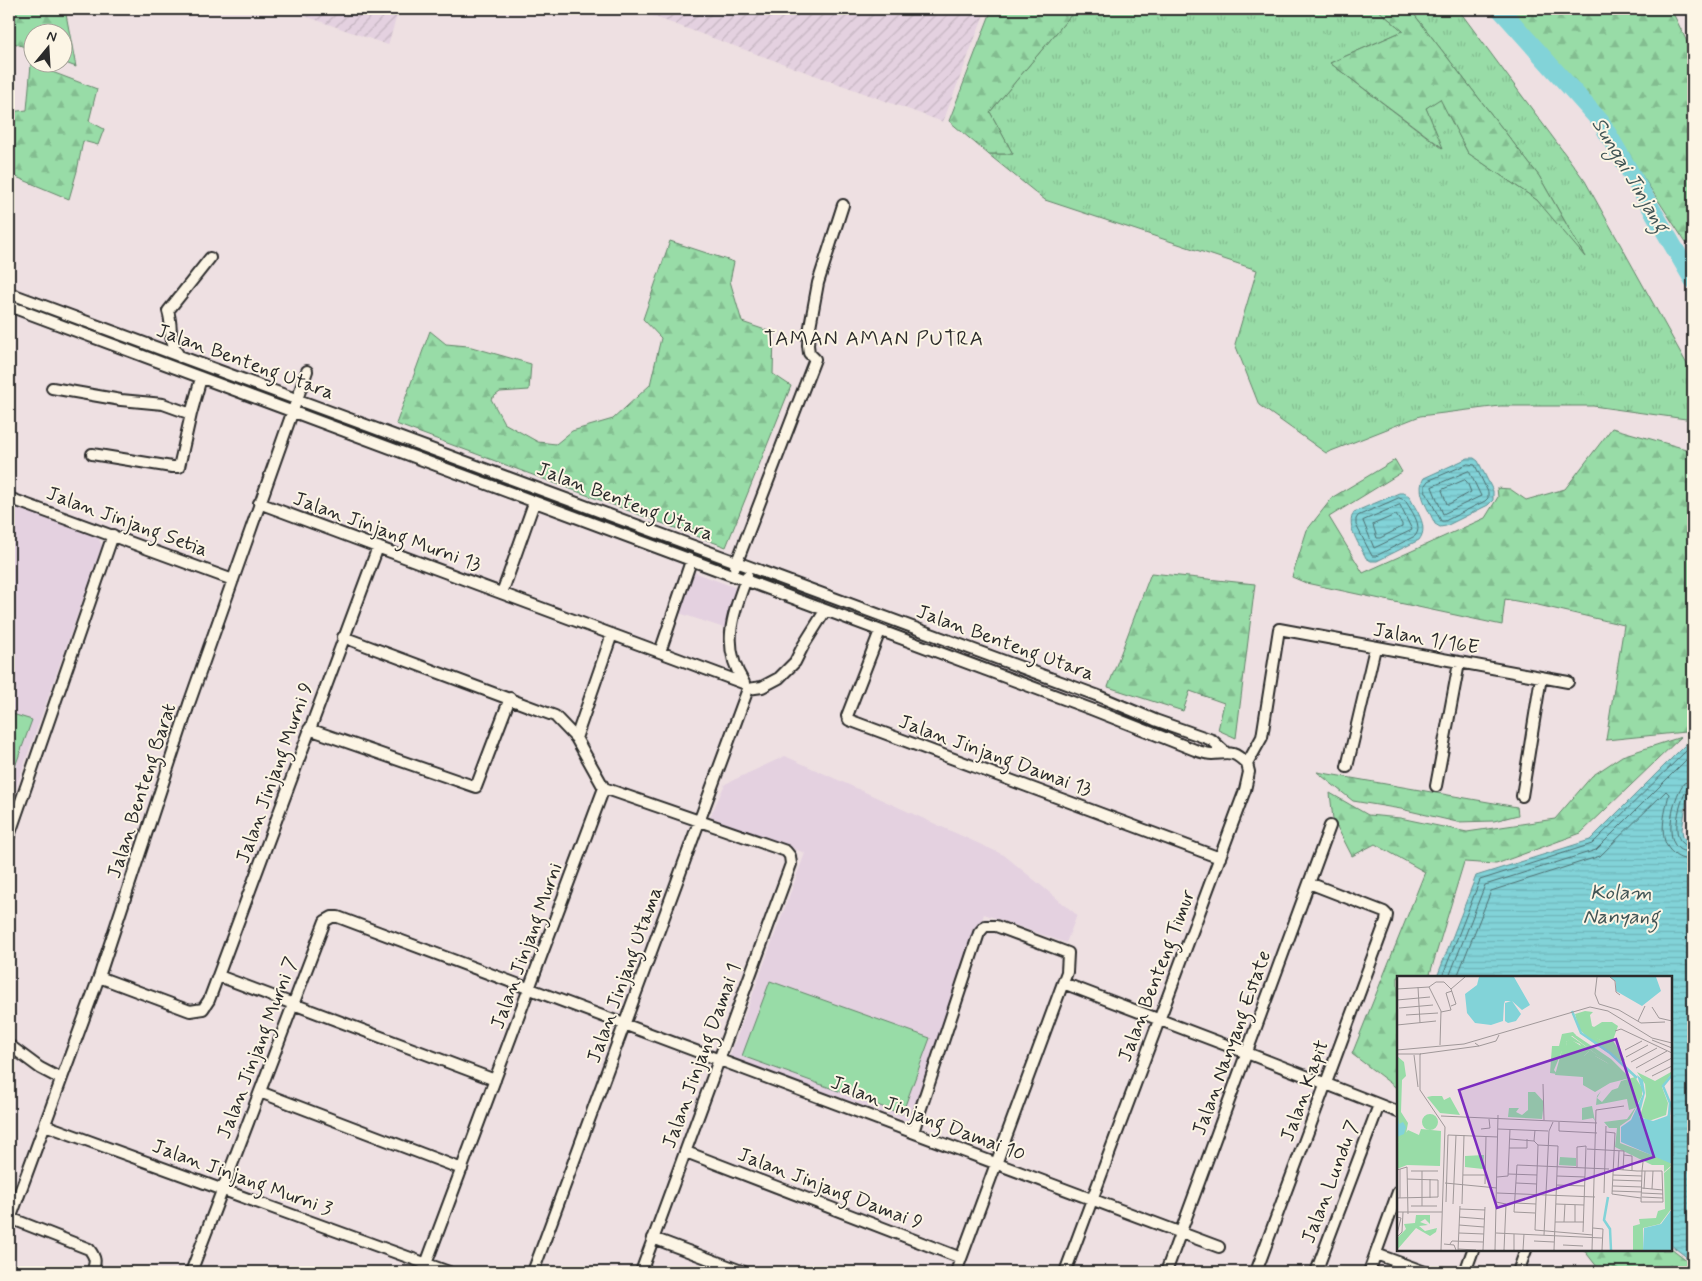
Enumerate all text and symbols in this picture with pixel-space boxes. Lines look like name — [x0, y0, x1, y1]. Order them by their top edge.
north arrow — [22, 22, 72, 72]
text: N — [44, 27, 59, 47]
water label: Sungai Jinjang — [1583, 112, 1676, 241]
street label: Jalan Benteng Utara — [152, 317, 338, 409]
district label: TAMAN AMAN PUTRA — [764, 325, 984, 353]
street label: Jalan Benteng Utara — [532, 456, 717, 550]
street label: Jalan Jinjang Setia — [42, 480, 211, 566]
street label: Jalan Jinjang Murni 13 — [289, 485, 485, 580]
street label: Jalan Benteng Utara — [912, 598, 1098, 690]
street label: Jalan 1/16E — [1371, 616, 1481, 662]
street label: Jalan Jinjang Murni 9 — [230, 679, 322, 868]
street label: Jalan Benteng Barat — [101, 700, 185, 883]
street label: Jalan Jinjang Damai 13 — [894, 708, 1095, 805]
street label: Jalan Jinjang Murni — [484, 859, 572, 1034]
water label: Kolam Nanyang — [1583, 879, 1661, 933]
street label: Jalan Jinjang Utama — [581, 883, 671, 1068]
street label: Jalan Benteng Timur — [1112, 885, 1204, 1067]
street label: Jalan Nanyang Estate — [1186, 947, 1280, 1140]
street label: Jalan Jinjang Murni 7 — [211, 953, 307, 1144]
street label: Jalan Jinjang Damai 1 — [656, 960, 750, 1153]
inset map — [1397, 976, 1672, 1251]
street label: Jalan Kapit — [1274, 1036, 1336, 1146]
street label: Jalan Jinjang Damai 10 — [826, 1069, 1029, 1171]
street label: Jalan Lundu 7 — [1295, 1117, 1367, 1247]
street label: Jalan Jinjang Murni 3 — [148, 1133, 336, 1225]
street label: Jalan Jinjang Damai 9 — [733, 1141, 927, 1239]

